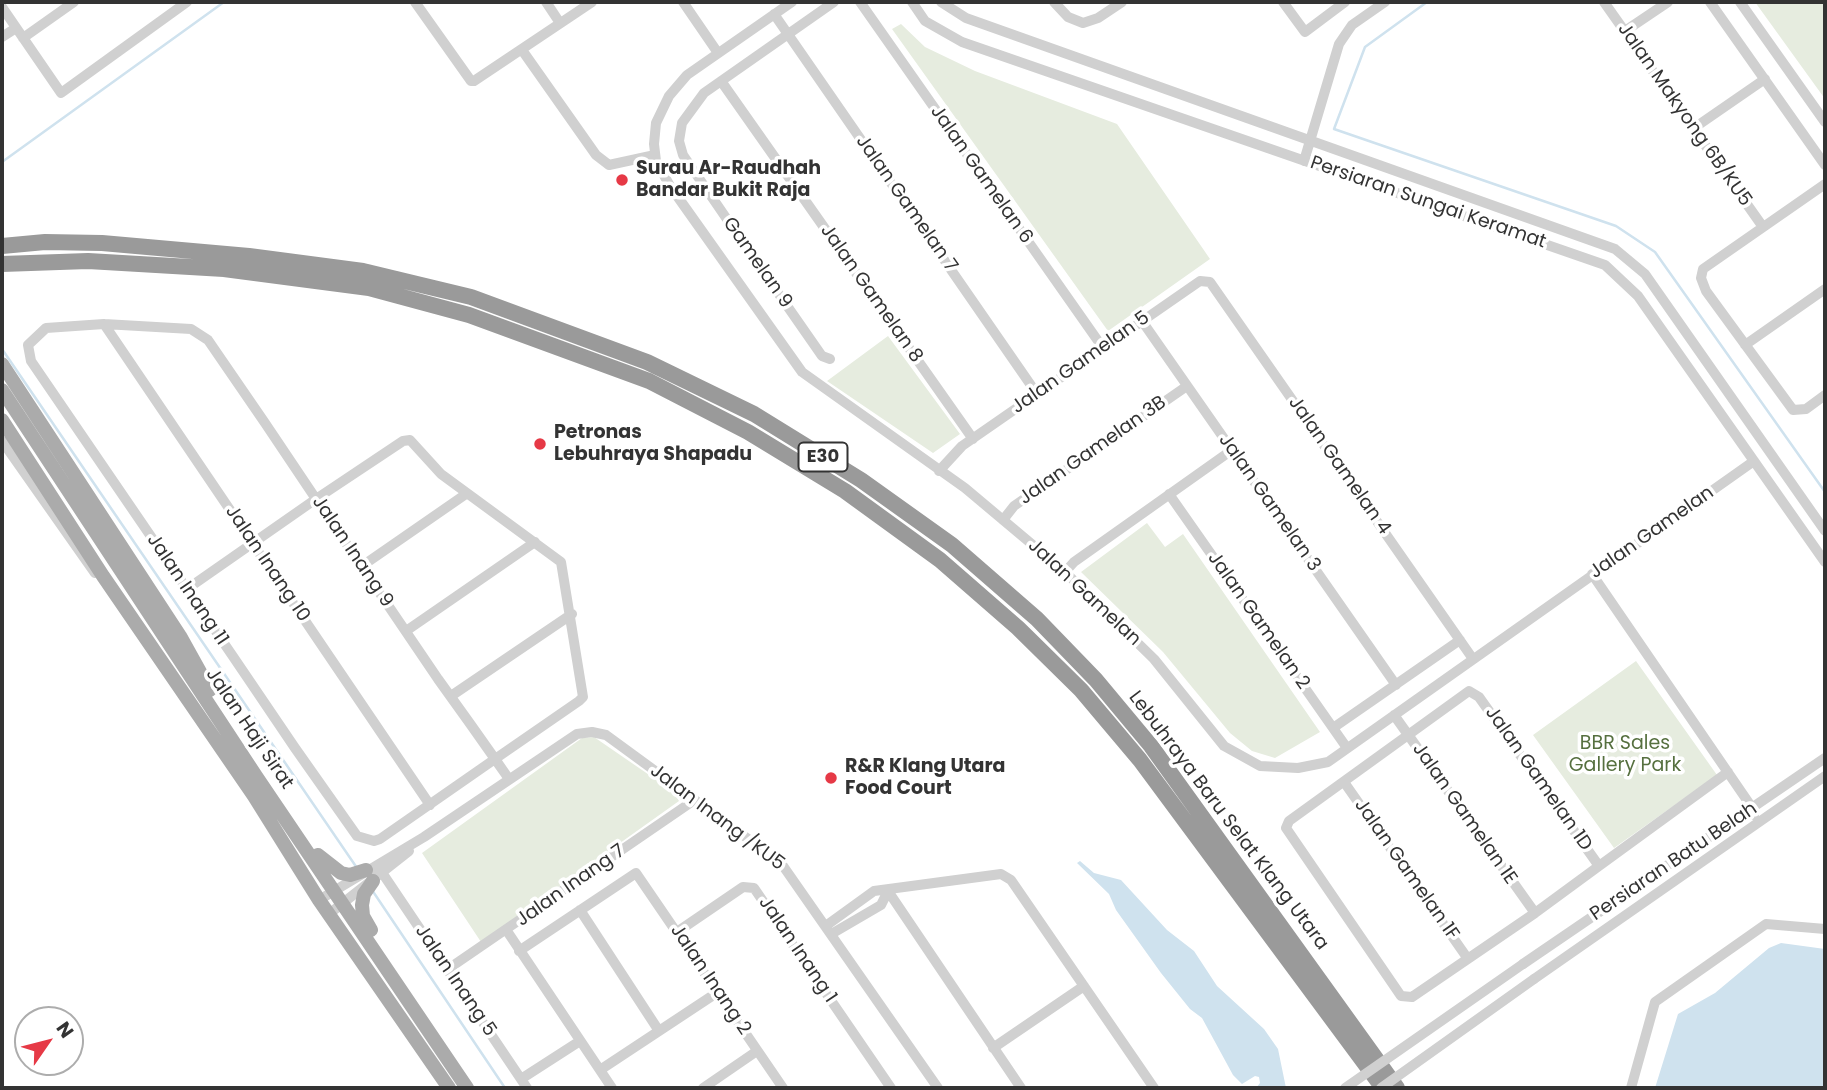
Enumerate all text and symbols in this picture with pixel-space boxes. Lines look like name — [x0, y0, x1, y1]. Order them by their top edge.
street label: Jalan Makyong 6B/KU5 — [1612, 19, 1756, 211]
street label: Jalan Gamelan 6 — [925, 102, 1037, 248]
street label: Jalan Gamelan 7 — [850, 131, 962, 277]
street label: Persiaran Sungai Keramat — [1307, 152, 1549, 254]
place label: Surau Ar-Raudhah Bandar Bukit Raja — [636, 158, 821, 202]
marker: Surau Ar-Raudhah Bandar Bukit Raja — [614, 172, 630, 188]
street label: Gamelan 9 — [717, 213, 797, 313]
street label: Jalan Gamelan 8 — [815, 221, 927, 367]
street label: Jalan Gamelan 5 — [1008, 307, 1154, 419]
street label: Jalan Gamelan 3B — [1015, 392, 1171, 510]
street label: Jalan Gamelan 4 — [1283, 393, 1395, 539]
place label: Petronas Lebuhraya Shapadu — [554, 422, 752, 466]
street label: Jalan Gamelan 3 — [1213, 430, 1325, 576]
marker: Petronas Lebuhraya Shapadu — [532, 436, 548, 452]
road number: E30 — [798, 443, 848, 472]
street label: Jalan Gamelan — [1586, 482, 1718, 584]
street label: Jalan Inang 9 — [306, 492, 398, 612]
street label: Jalan Inang 10 — [220, 501, 314, 627]
street label: Jalan Inang 11 — [141, 530, 233, 650]
street label: Jalan Gamelan — [1023, 535, 1145, 651]
street label: Jalan Gamelan 2 — [1202, 548, 1314, 694]
street label: Jalan Haji Sirat — [200, 664, 298, 794]
street label: Lebuhraya Baru Selat Klang Utara — [1123, 687, 1333, 955]
street label: Jalan Gamelan 1D — [1480, 702, 1596, 856]
park label: BBR Sales Gallery Park — [1569, 733, 1681, 777]
street label: Jalan Gamelan 1E — [1407, 739, 1521, 889]
place label: R&R Klang Utara Food Court — [845, 756, 1005, 800]
street label: Jalan Inang /KU5 — [645, 760, 789, 876]
marker: R&R Klang Utara Food Court — [823, 770, 839, 786]
street label: Jalan Gamelan 1F — [1349, 795, 1463, 945]
street label: Persiaran Batu Belah — [1586, 798, 1762, 926]
street label: Jalan Inang 7 — [512, 840, 630, 932]
street label: Jalan Inang 1 — [753, 892, 841, 1008]
street label: Jalan Inang 2 — [665, 920, 755, 1040]
street label: Jalan Inang 5 — [409, 921, 501, 1041]
north arrow — [14, 1006, 84, 1076]
text: N — [50, 1016, 80, 1043]

